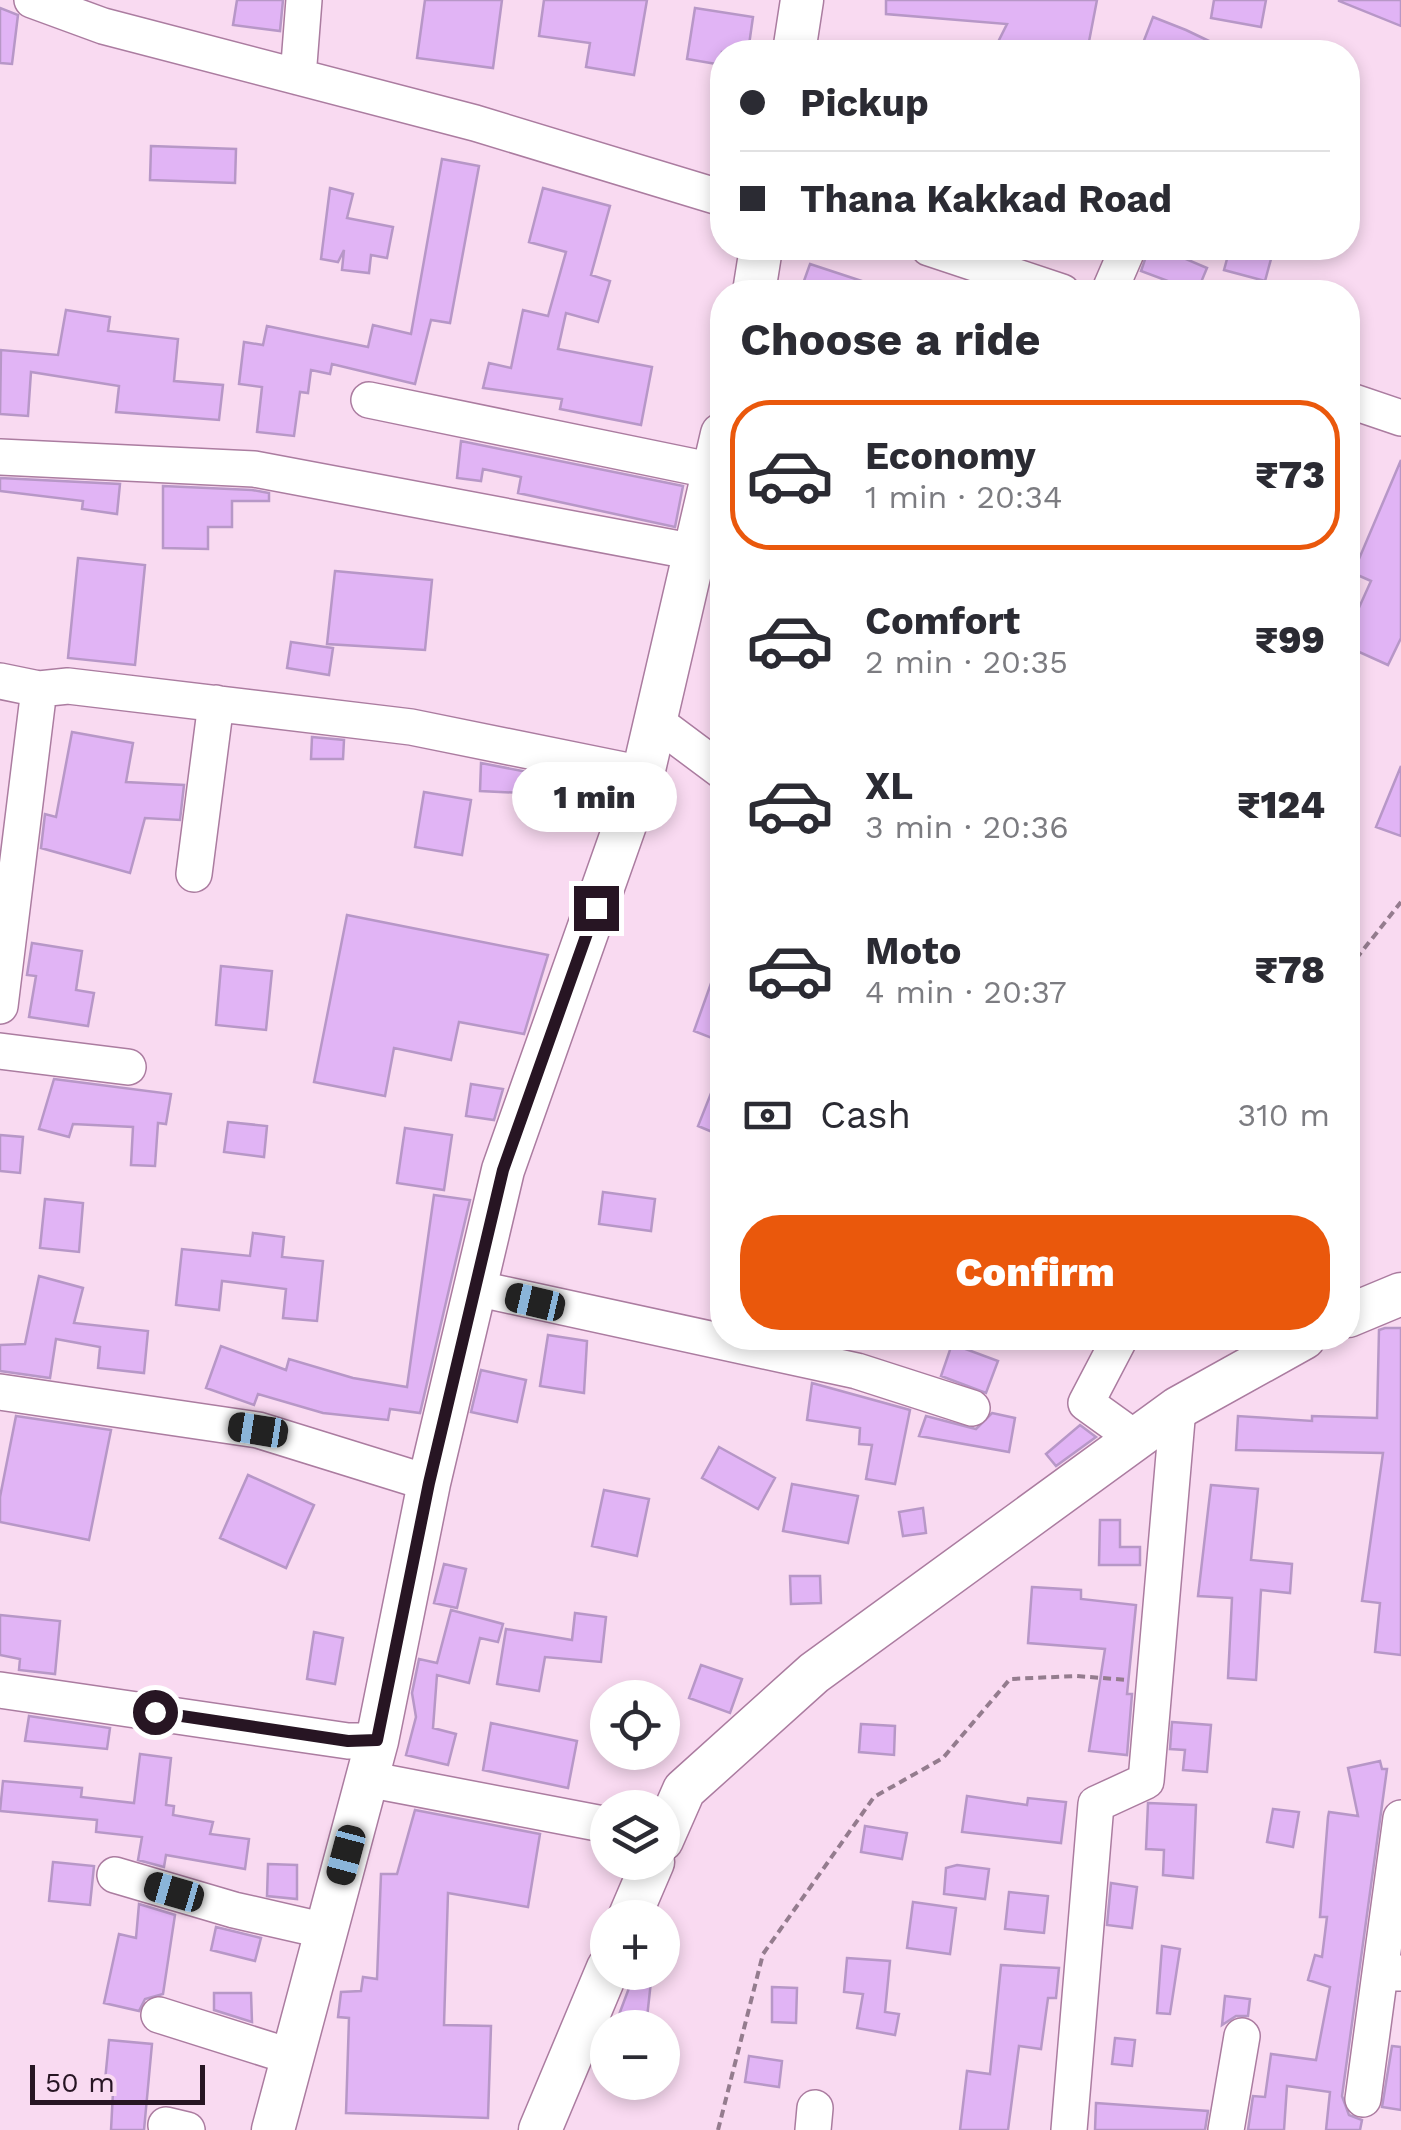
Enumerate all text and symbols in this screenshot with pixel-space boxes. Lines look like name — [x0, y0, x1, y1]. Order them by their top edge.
text: Pickup — [800, 81, 929, 125]
text: Thana Kakkad Road — [800, 177, 1172, 221]
text: Choose a ride — [740, 313, 1040, 366]
icon: car — [745, 430, 835, 520]
text: Economy — [865, 434, 1036, 478]
text: ₹73 — [1255, 453, 1325, 497]
text: 1 min · 20:34 — [865, 478, 1063, 516]
icon: car — [745, 595, 835, 685]
text: Comfort — [865, 599, 1020, 643]
text: ₹99 — [1255, 618, 1325, 662]
text: 2 min · 20:35 — [865, 643, 1068, 681]
icon: car — [745, 760, 835, 850]
callout: 1 min — [514, 763, 678, 833]
text: XL — [865, 764, 913, 808]
text: 1 min — [553, 778, 636, 816]
text: ₹124 — [1237, 783, 1325, 827]
text: 3 min · 20:36 — [865, 808, 1069, 846]
route end — [574, 886, 619, 931]
icon: car — [745, 925, 835, 1015]
text: Moto — [865, 929, 961, 973]
text: ₹78 — [1255, 948, 1325, 992]
text: 4 min · 20:37 — [865, 973, 1067, 1011]
icon: cash — [740, 1088, 795, 1143]
text: Cash — [820, 1093, 911, 1137]
text: 310 m — [1238, 1096, 1330, 1134]
button: Confirm — [740, 1215, 1330, 1330]
car — [502, 1281, 568, 1323]
car — [226, 1410, 290, 1450]
map controls — [590, 1680, 680, 2100]
button: locate — [590, 1680, 680, 1770]
route start — [133, 1690, 178, 1735]
button: layers — [590, 1790, 680, 1880]
car — [324, 1822, 368, 1888]
car — [141, 1869, 207, 1915]
button: + — [590, 1900, 680, 1990]
button: − — [590, 2010, 680, 2100]
scale bar — [30, 2060, 205, 2104]
text: 50 m — [45, 2066, 115, 2099]

